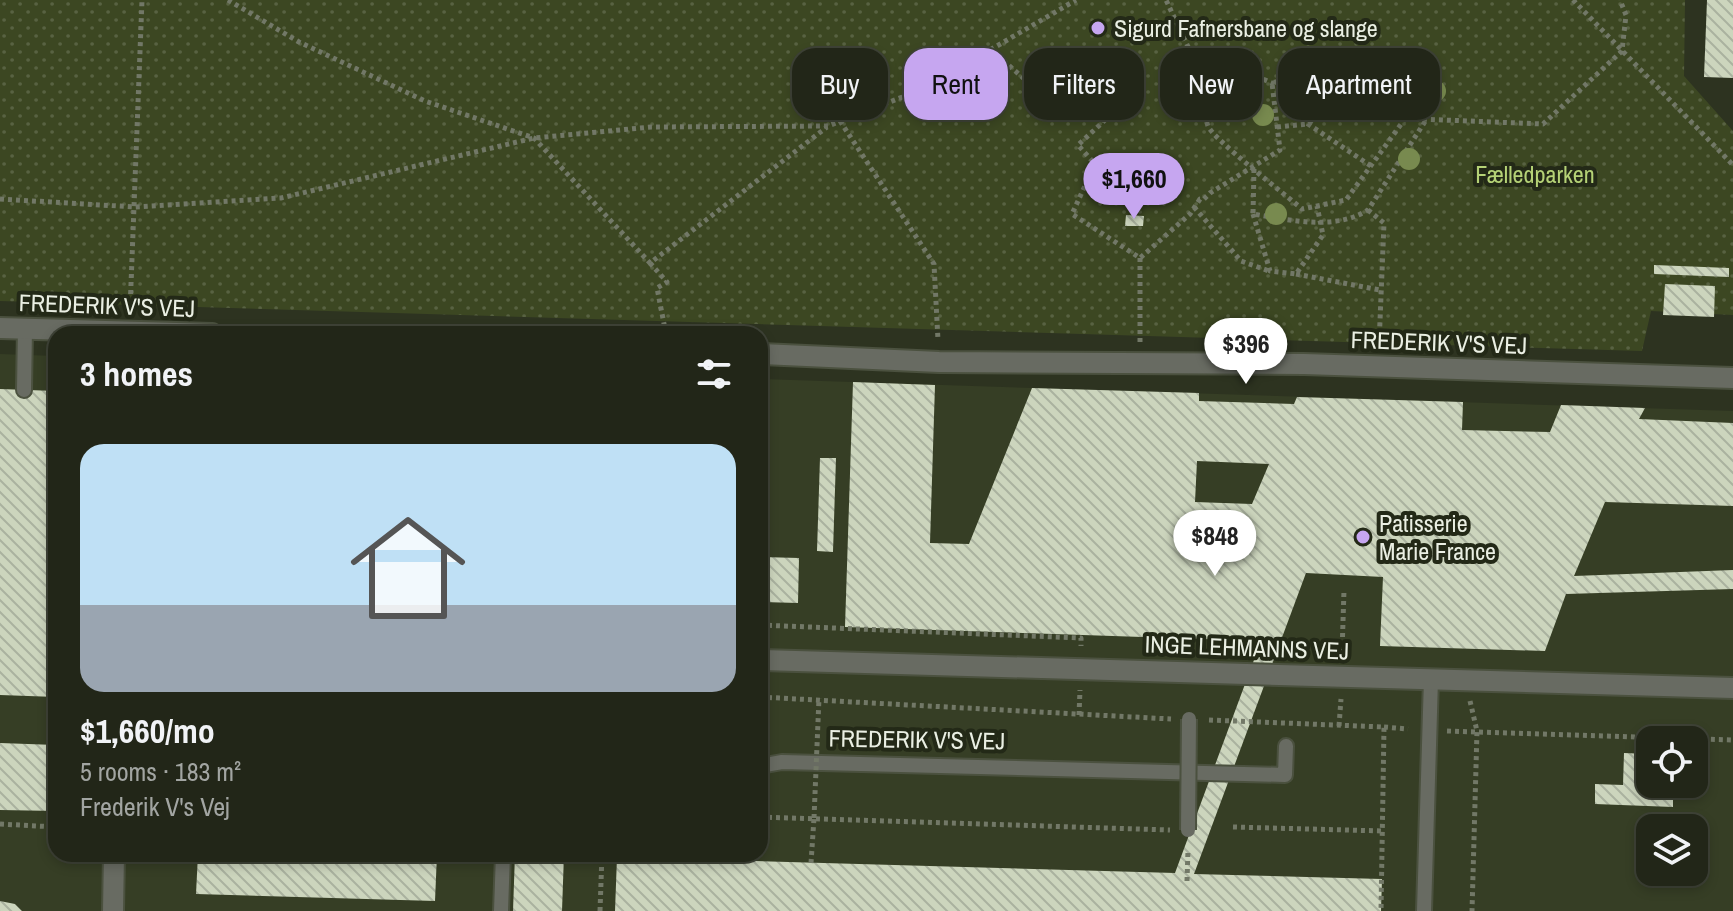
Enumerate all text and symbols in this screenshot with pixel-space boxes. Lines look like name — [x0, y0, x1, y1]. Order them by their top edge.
place label: Sigurd Fafnersbane og slange — [1114, 12, 1378, 44]
marker: Sigurd Fafnersbane og slange — [1089, 19, 1107, 37]
chip: Buy — [792, 48, 888, 120]
chip: Rent — [904, 48, 1008, 120]
chip: Filters — [1024, 48, 1144, 120]
chip: New — [1160, 48, 1262, 120]
chip: Apartment — [1278, 48, 1440, 120]
pin: $1,660 — [1069, 153, 1199, 221]
park label: Fælledparken — [1475, 158, 1595, 190]
text: $1,660 — [1101, 161, 1167, 196]
street label: FREDERIK V'S VEJ — [18, 286, 196, 324]
pin: $396 — [1199, 318, 1293, 386]
street label: FREDERIK V'S VEJ — [1350, 323, 1528, 361]
text: $396 — [1222, 326, 1270, 361]
text: 3 homes — [80, 351, 193, 397]
icon: filters — [692, 352, 736, 396]
icon: home — [336, 496, 480, 640]
place label: Patisserie Marie France — [1379, 507, 1496, 567]
pin: $848 — [1168, 510, 1262, 578]
text: $848 — [1191, 518, 1239, 553]
marker: Patisserie Marie France — [1354, 528, 1372, 546]
street label: INGE LEHMANNS VEJ — [1144, 627, 1350, 667]
text: $1,660/mo — [80, 708, 215, 754]
street label: FREDERIK V'S VEJ — [828, 721, 1006, 757]
map controls — [1636, 726, 1708, 886]
button: locate — [1636, 726, 1708, 798]
text: 5 rooms · 183 m² — [80, 754, 241, 789]
text: Frederik V's Vej — [80, 789, 230, 824]
button: layers — [1636, 814, 1708, 886]

